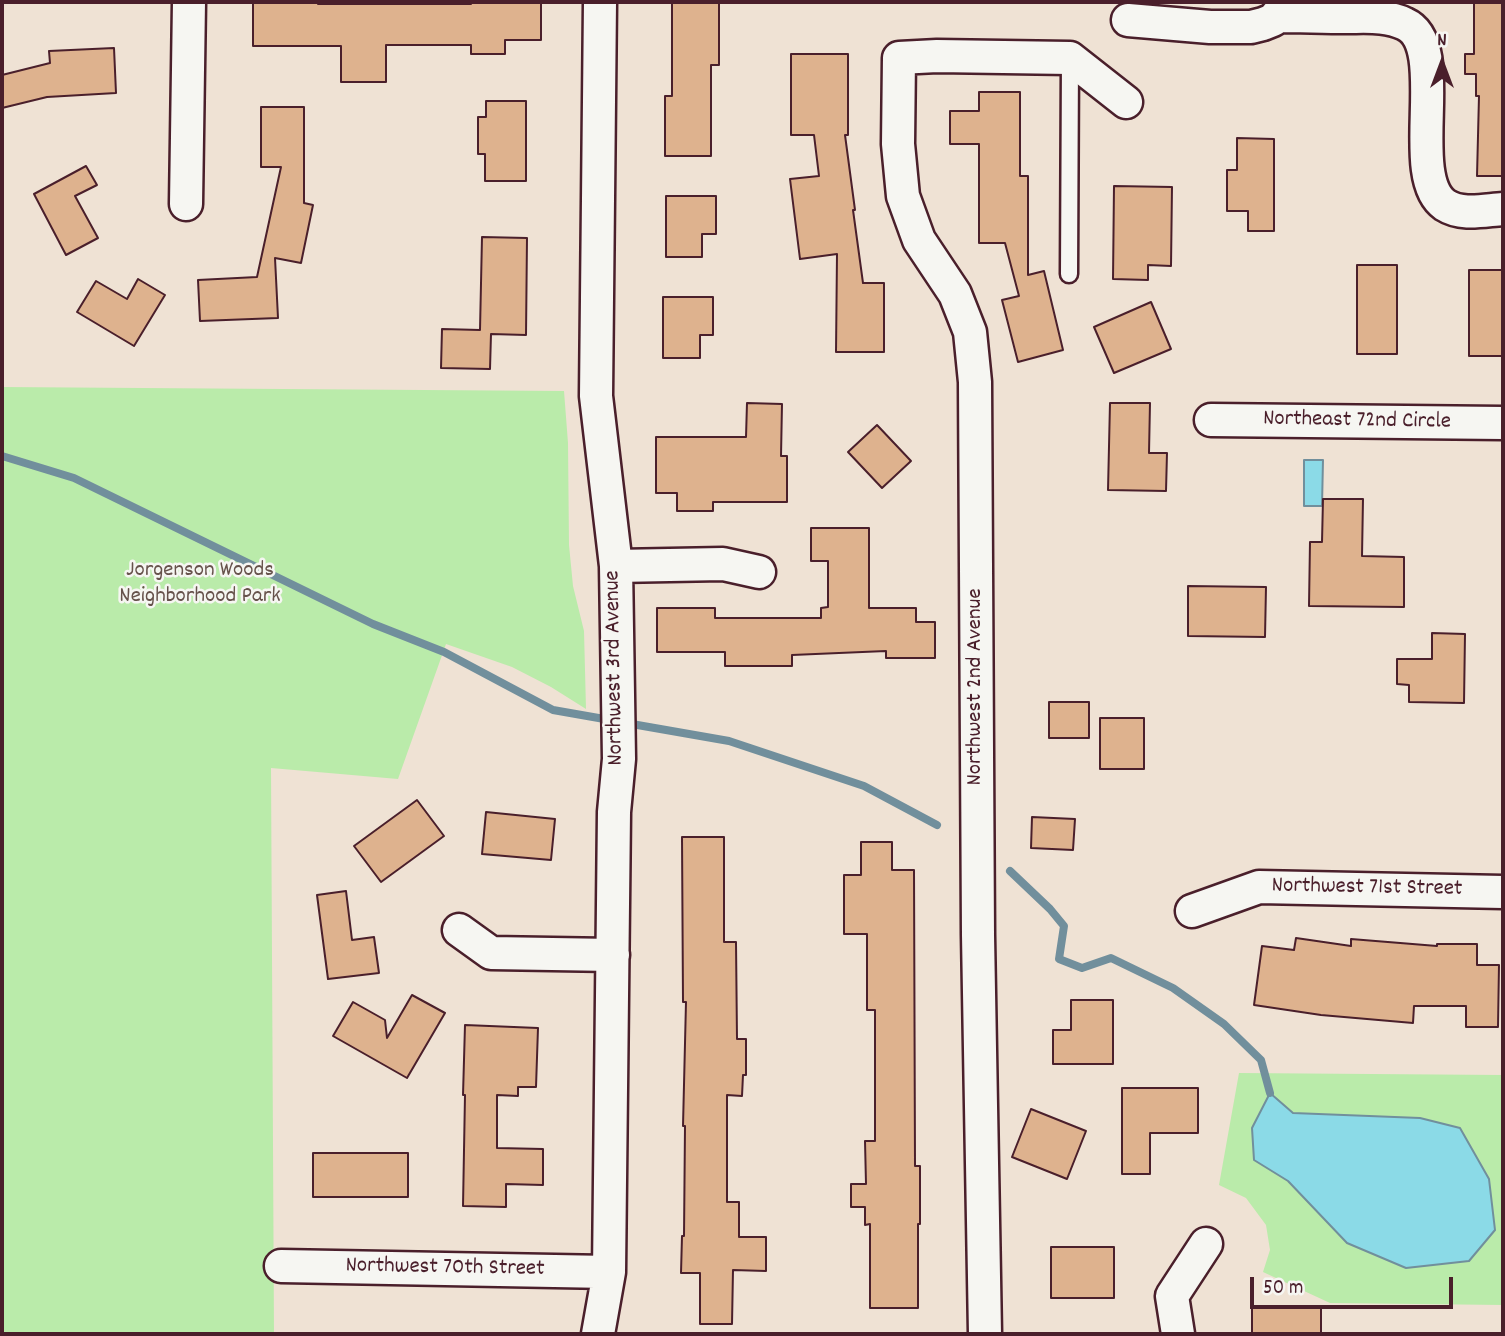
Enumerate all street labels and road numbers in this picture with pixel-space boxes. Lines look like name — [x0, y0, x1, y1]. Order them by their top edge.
street label: Northeast 72nd Circle — [1263, 407, 1451, 437]
street label: Northwest 3rd Avenue — [600, 570, 632, 766]
street label: Northwest 2nd Avenue — [963, 588, 991, 786]
street label: Northwest 71st Street — [1271, 874, 1463, 904]
street label: Northwest 70th Street — [345, 1253, 545, 1285]

